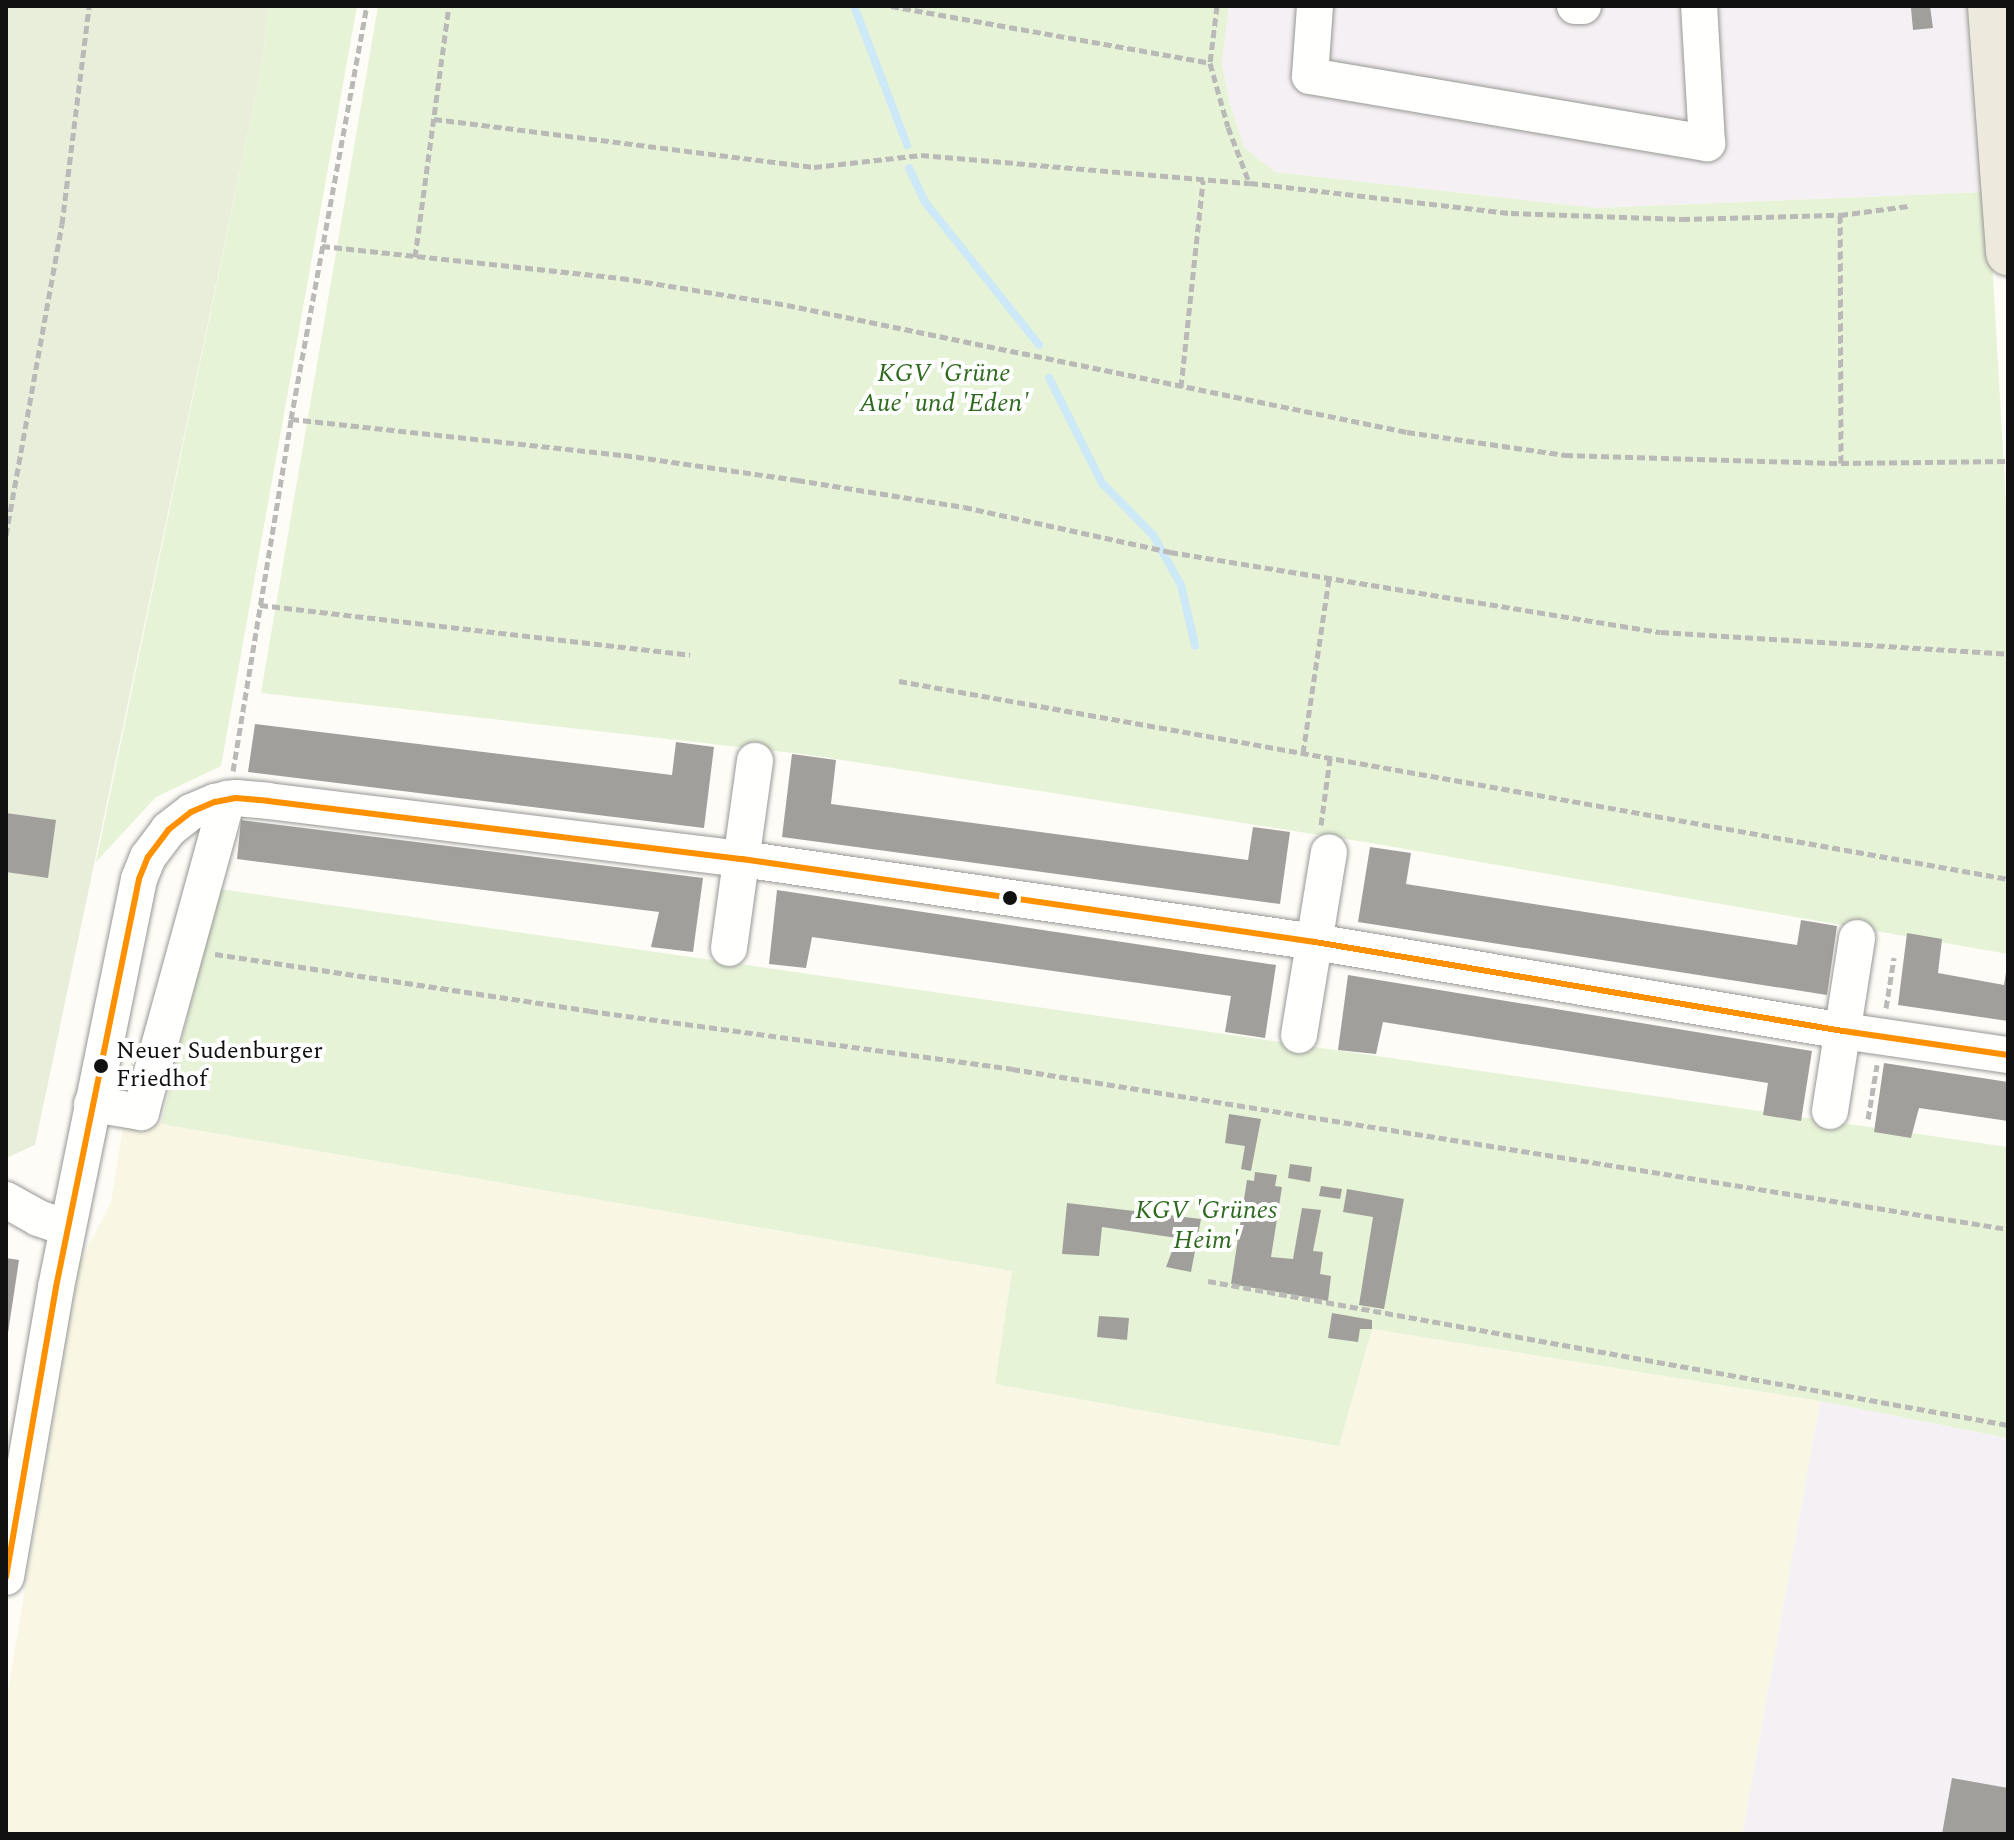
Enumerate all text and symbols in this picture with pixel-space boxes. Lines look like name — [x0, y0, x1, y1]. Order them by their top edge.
park label: KGV 'Grüne Aue' und 'Eden' — [859, 358, 1029, 420]
unlabelled marker — [1002, 890, 1018, 906]
place label: Neuer Sudenburger Friedhof — [116, 1038, 323, 1094]
marker: Neuer Sudenburger Friedhof — [93, 1058, 109, 1074]
park label: KGV 'Grünes Heim' — [1135, 1195, 1277, 1256]

